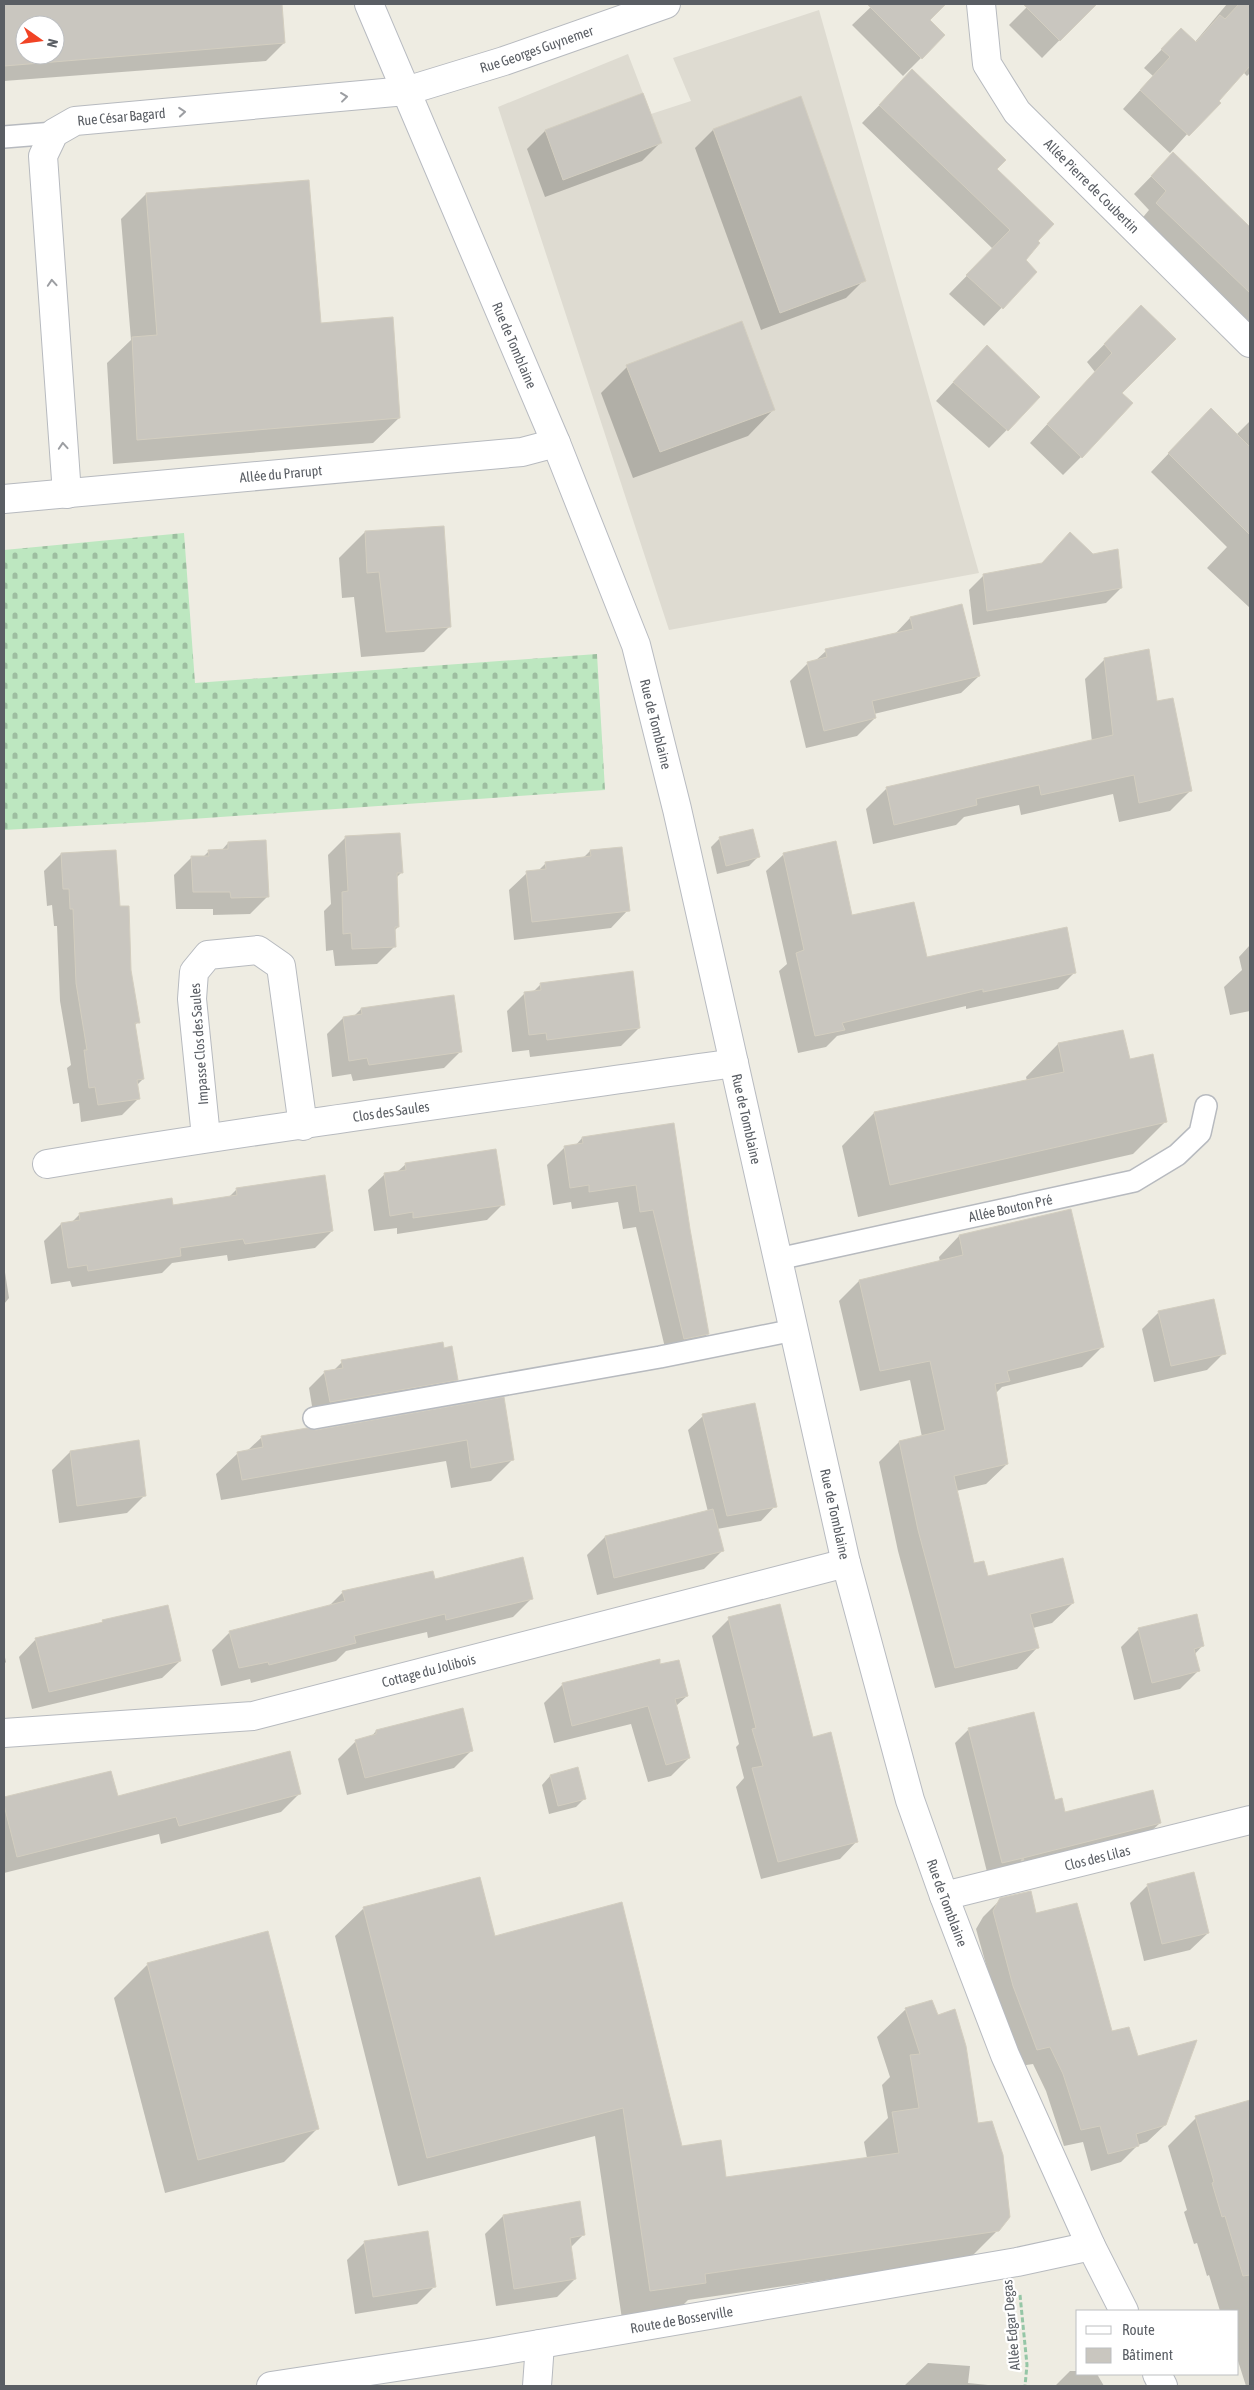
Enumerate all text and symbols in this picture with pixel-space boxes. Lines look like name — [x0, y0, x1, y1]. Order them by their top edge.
north arrow — [15, 15, 65, 65]
street label: Rue Georges Guynemer — [478, 22, 596, 76]
text: N — [44, 37, 61, 49]
one-way arrow — [340, 92, 348, 103]
street label: Rue César Bagard — [77, 105, 166, 129]
one-way arrow — [178, 106, 186, 117]
street label: Allée Pierre de Coubertin — [1041, 136, 1142, 236]
one-way arrow — [46, 279, 57, 287]
street label: Rue de Tomblaine — [489, 300, 540, 391]
one-way arrow — [58, 441, 69, 449]
street label: Allée du Prarupt — [239, 462, 323, 486]
street label: Rue de Tomblaine — [637, 677, 675, 771]
street label: Impasse Clos des Saules — [187, 982, 211, 1105]
street label: Rue de Tomblaine — [729, 1072, 764, 1166]
street label: Clos des Saules — [352, 1098, 430, 1125]
street label: Allée Bouton Pré — [967, 1191, 1054, 1225]
street label: Rue de Tomblaine — [817, 1467, 853, 1561]
street label: Cottage du Jolibois — [380, 1651, 477, 1690]
street label: Clos des Lilas — [1063, 1842, 1132, 1874]
street label: Rue de Tomblaine — [924, 1857, 971, 1949]
street label: Allée Edgar Degas — [999, 2279, 1023, 2371]
street label: Route de Bosserville — [629, 2303, 734, 2336]
legend — [1076, 2310, 1239, 2375]
text: Route — [1122, 2321, 1155, 2338]
text: Bâtiment — [1122, 2346, 1173, 2363]

